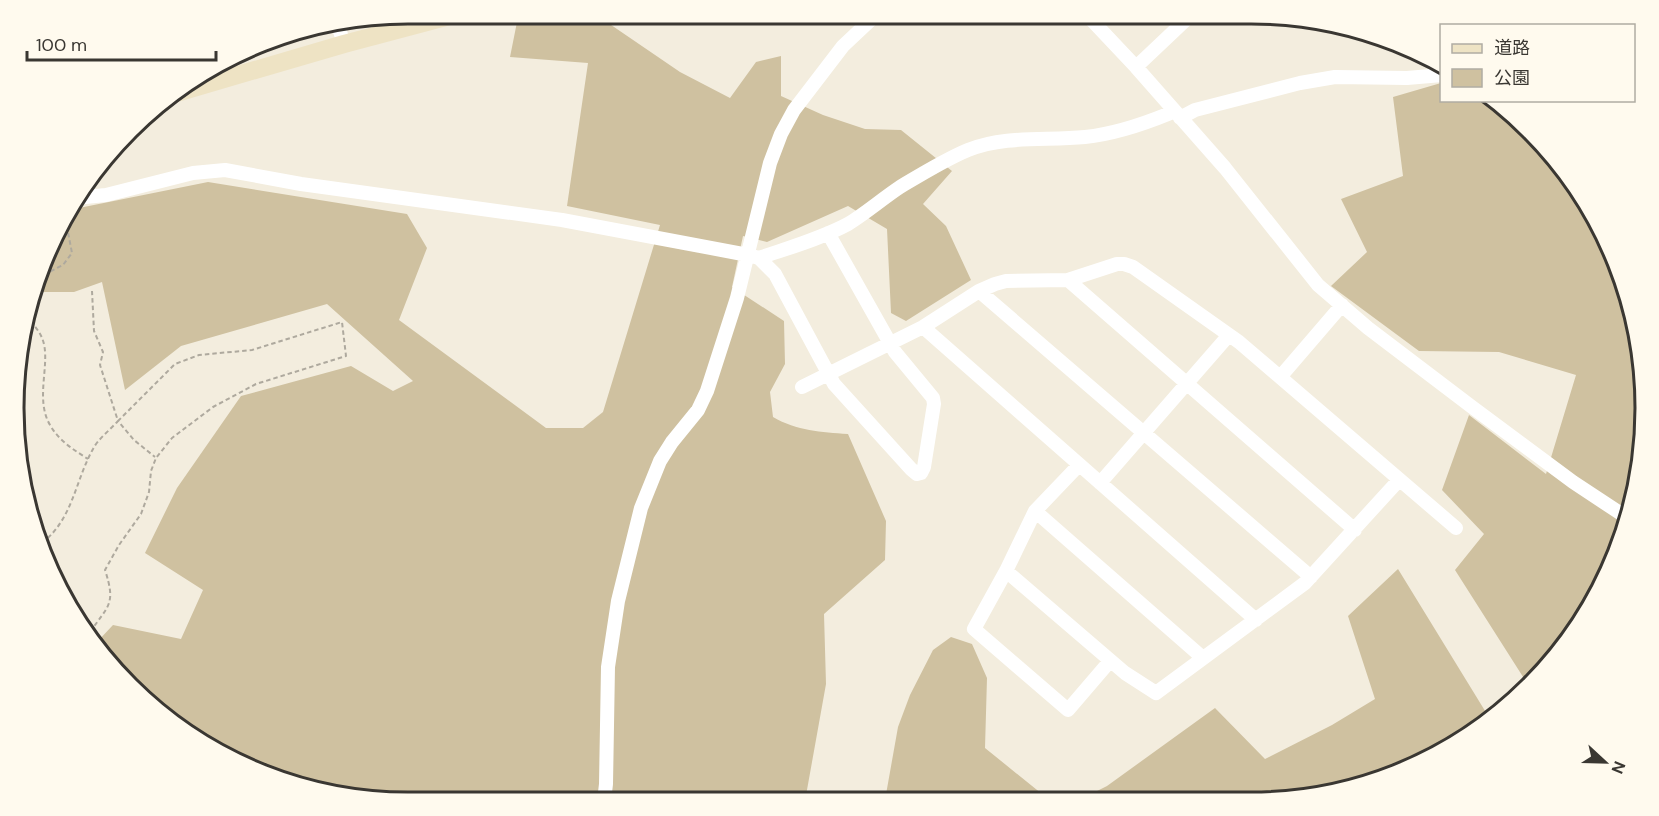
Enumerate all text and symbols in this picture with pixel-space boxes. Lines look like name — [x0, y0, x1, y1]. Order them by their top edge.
scale bar — [27, 24, 216, 62]
legend — [1440, 24, 1635, 102]
text: 100 m — [36, 33, 87, 57]
text: 道路 — [1494, 36, 1530, 60]
text: 公園 — [1494, 66, 1530, 90]
north arrow — [1575, 732, 1635, 792]
text: N — [1607, 758, 1630, 777]

